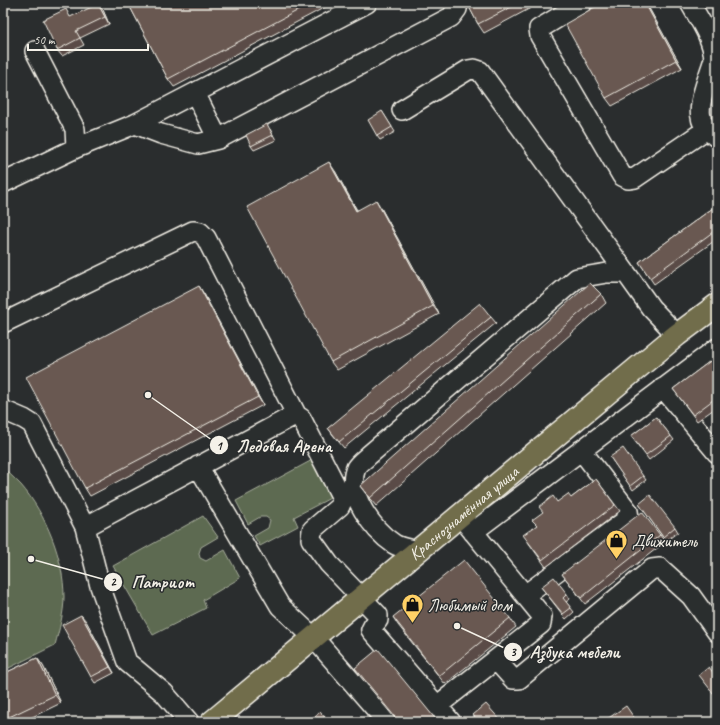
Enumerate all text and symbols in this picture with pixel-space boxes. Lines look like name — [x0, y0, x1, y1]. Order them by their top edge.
scale bar — [28, 26, 148, 52]
text: 50 m — [34, 32, 56, 48]
callout: Ледовая Арена — [209, 430, 339, 460]
text: Ледовая Арена — [236, 435, 334, 457]
text: 1 — [216, 438, 223, 454]
street label: Краснознамённая улица — [404, 460, 523, 565]
shop icon: Движитель — [603, 528, 629, 561]
place label: Движитель — [632, 531, 698, 552]
callout: Патриот — [103, 567, 202, 597]
text: Патриот — [132, 571, 196, 593]
text: 2 — [110, 574, 117, 590]
shop icon: Любимый дом — [399, 592, 425, 625]
place label: Любимый дом — [428, 595, 513, 616]
callout: Азбука мебели — [503, 637, 627, 667]
text: Азбука мебели — [530, 641, 621, 664]
text: 3 — [510, 644, 517, 660]

